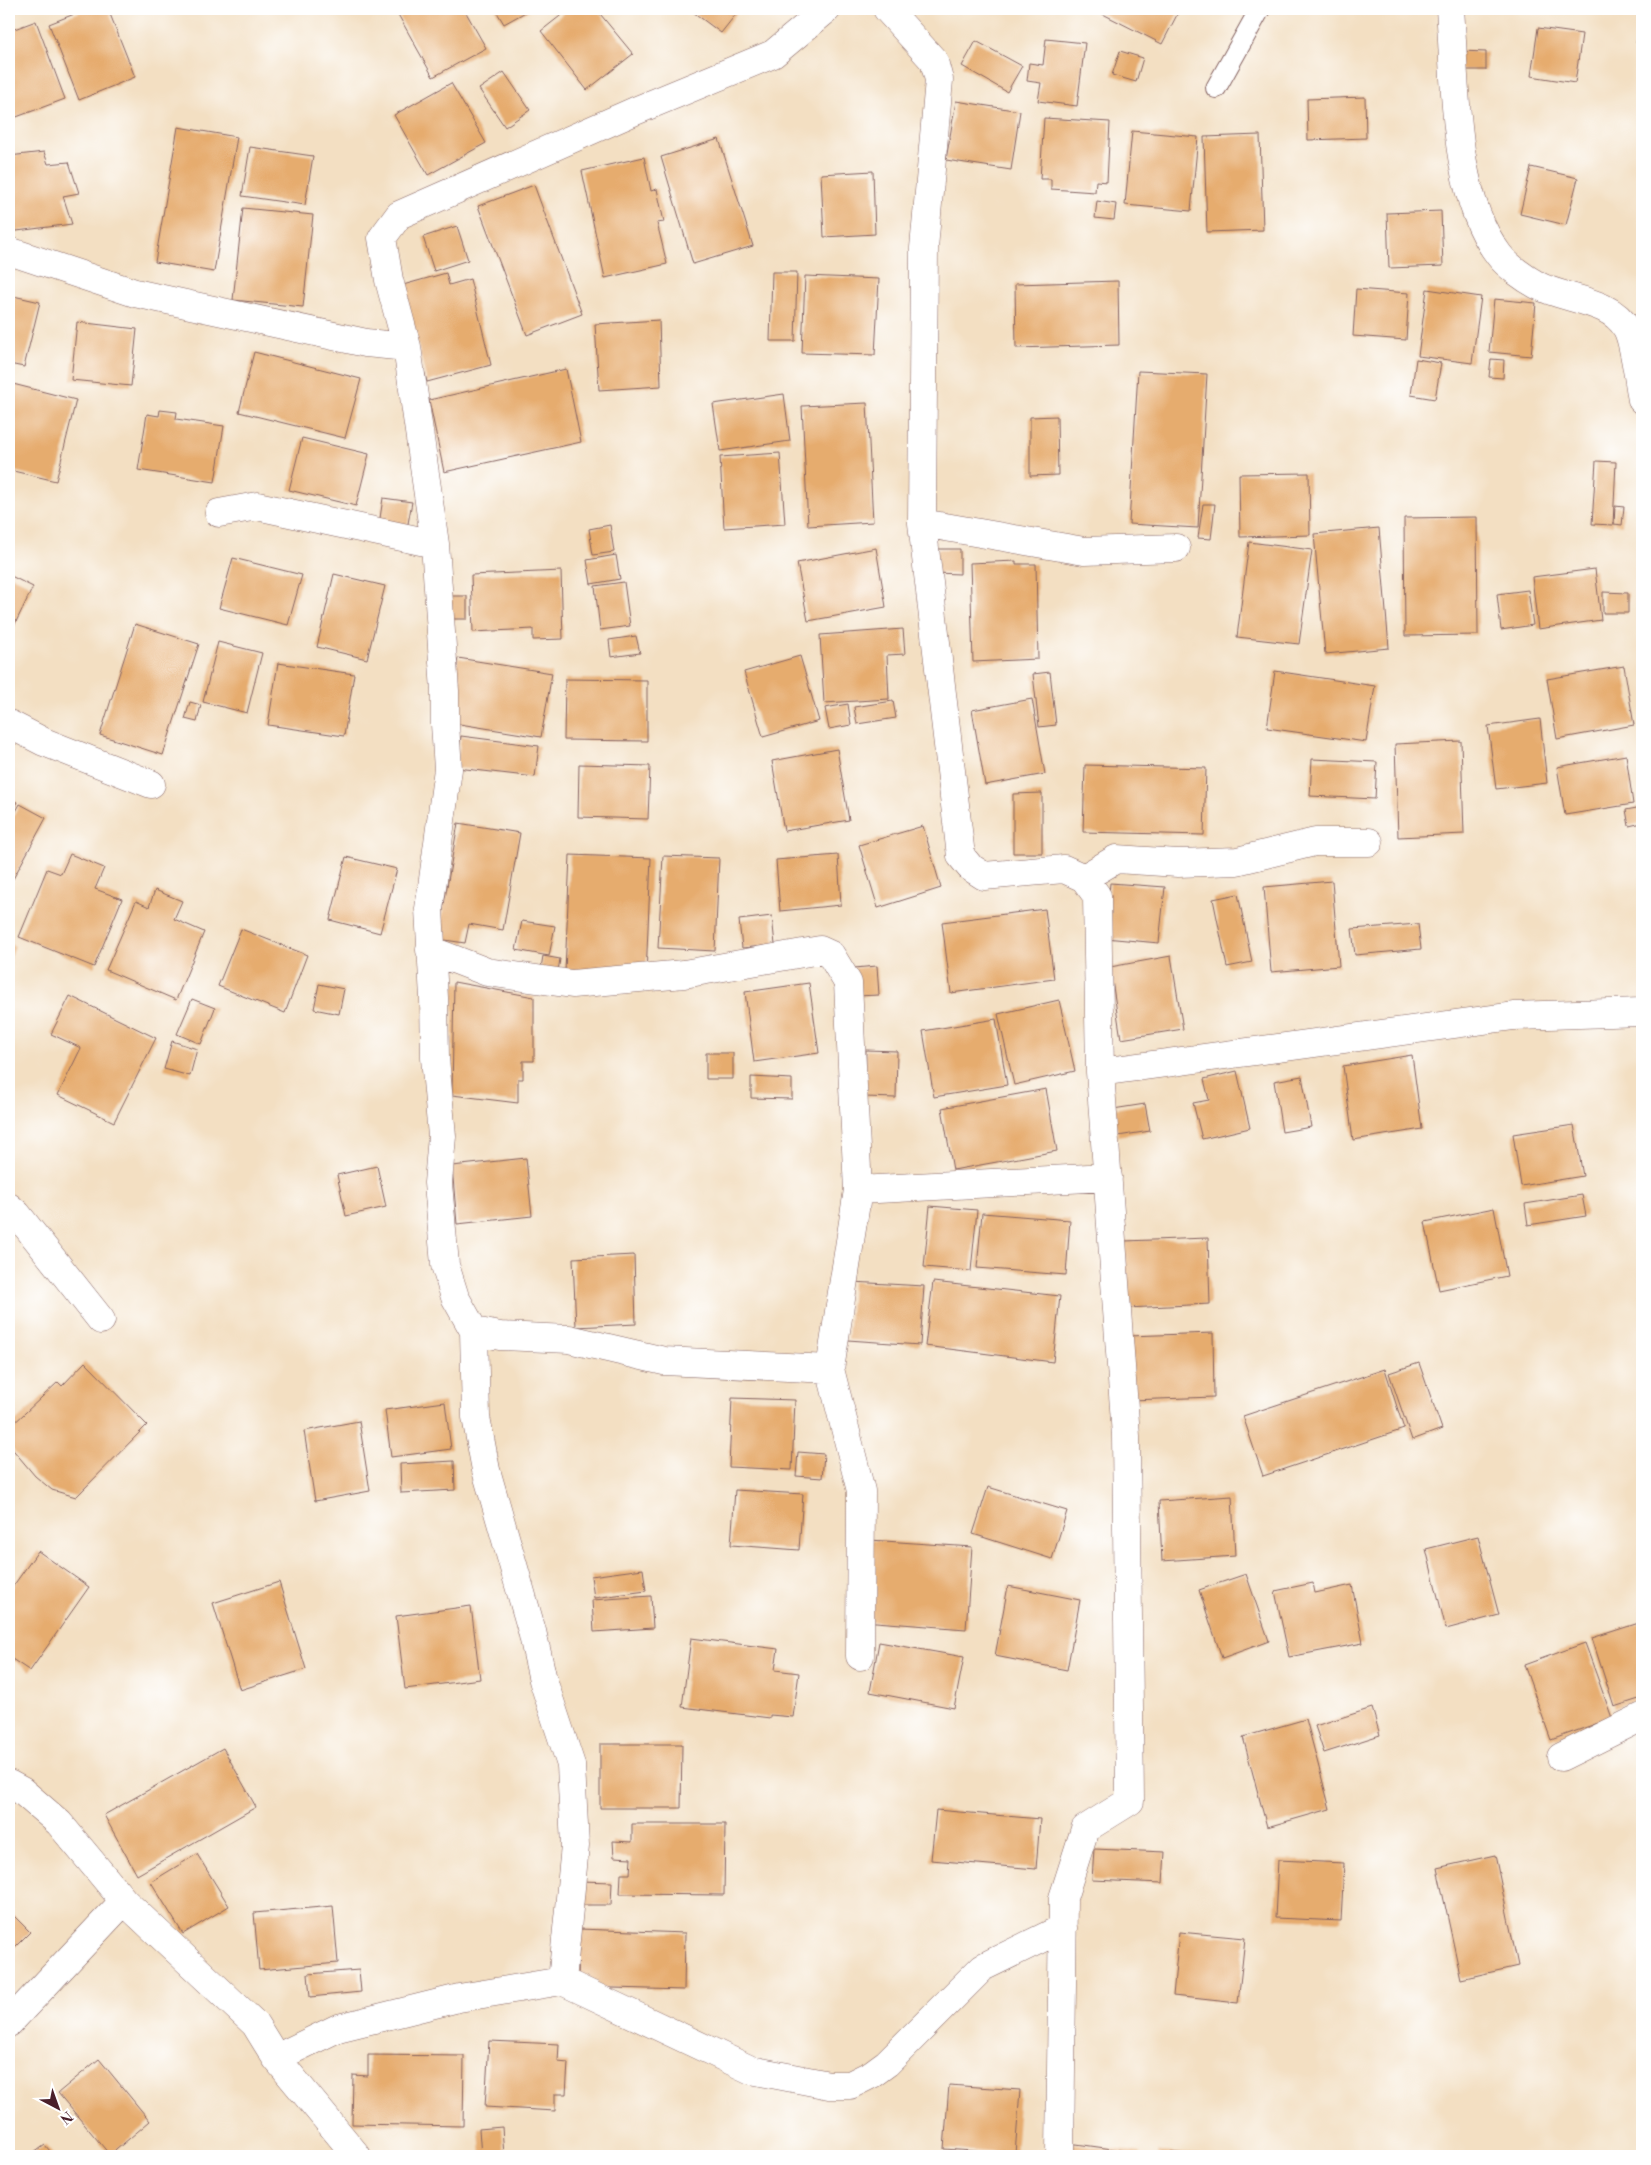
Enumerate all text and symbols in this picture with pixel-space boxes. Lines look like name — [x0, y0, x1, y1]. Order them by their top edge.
north arrow — [32, 2082, 82, 2132]
text: N — [56, 2107, 76, 2127]

